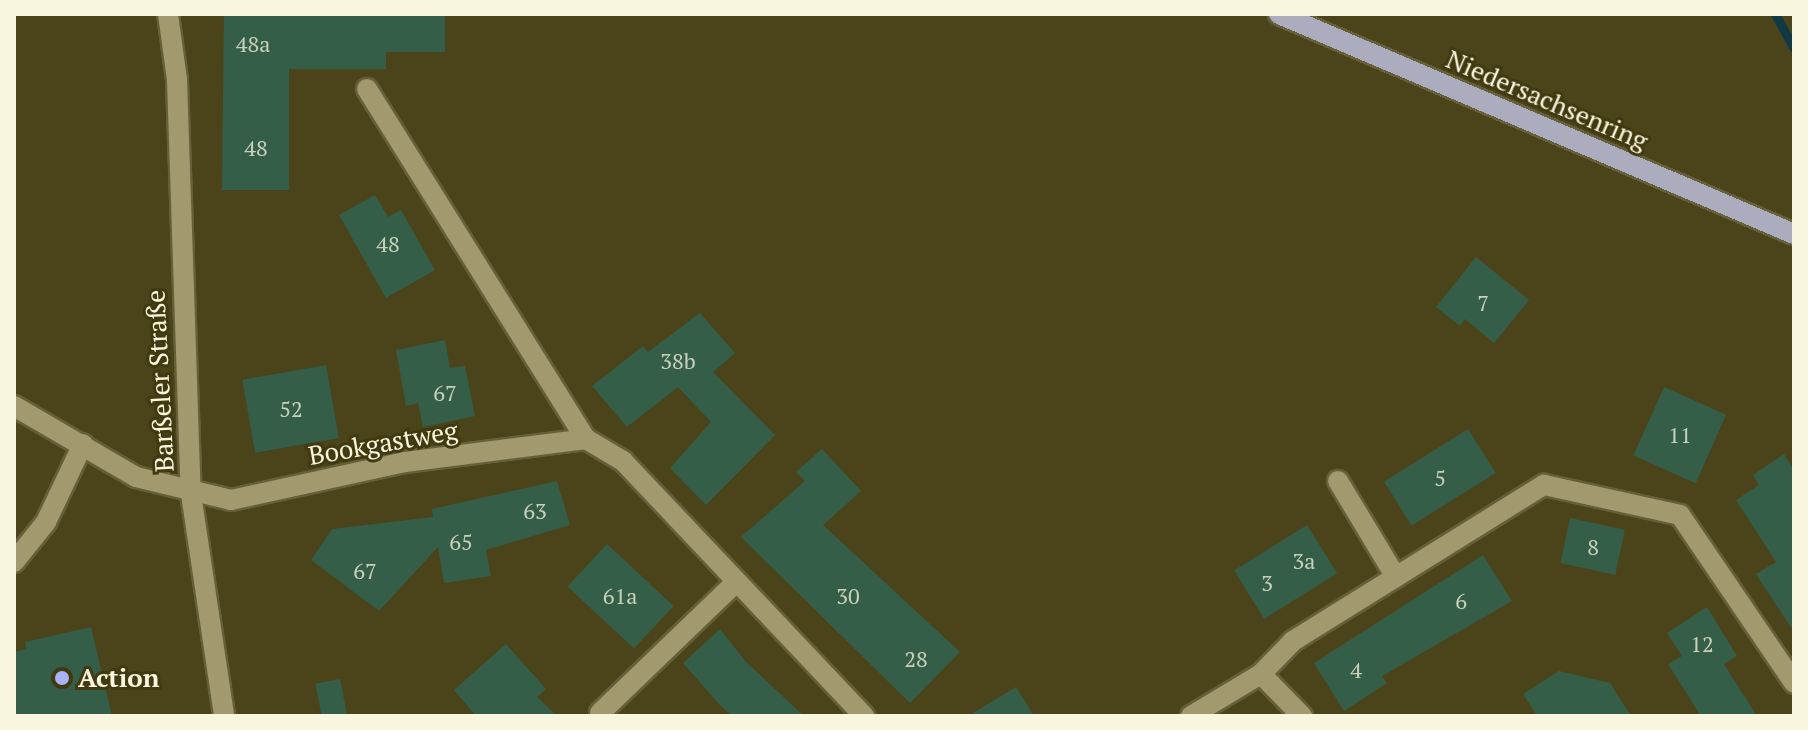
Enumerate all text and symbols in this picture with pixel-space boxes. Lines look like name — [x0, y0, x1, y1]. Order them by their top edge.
house number: 48a — [236, 31, 270, 57]
street label: Niedersachsenring — [1442, 43, 1652, 157]
house number: 48 — [244, 135, 268, 161]
house number: 48 — [376, 231, 400, 257]
street label: Barßeler Straße — [140, 289, 180, 473]
house number: 7 — [1477, 290, 1489, 316]
house number: 38b — [660, 348, 696, 374]
house number: 67 — [433, 380, 457, 406]
house number: 52 — [279, 396, 303, 422]
street label: Bookgastweg — [306, 415, 460, 471]
house number: 11 — [1668, 422, 1692, 448]
house number: 5 — [1434, 465, 1446, 491]
house number: 63 — [523, 498, 547, 524]
house number: 65 — [449, 529, 473, 555]
house number: 8 — [1587, 534, 1599, 560]
house number: 3a — [1293, 548, 1315, 574]
house number: 67 — [353, 558, 377, 584]
house number: 3 — [1261, 570, 1273, 596]
house number: 61a — [603, 583, 637, 609]
house number: 30 — [836, 583, 860, 609]
house number: 6 — [1455, 588, 1467, 614]
house number: 12 — [1690, 631, 1714, 657]
house number: 28 — [904, 646, 928, 672]
house number: 4 — [1350, 657, 1362, 683]
place label: Action — [78, 662, 159, 694]
marker: Action — [53, 669, 71, 687]

